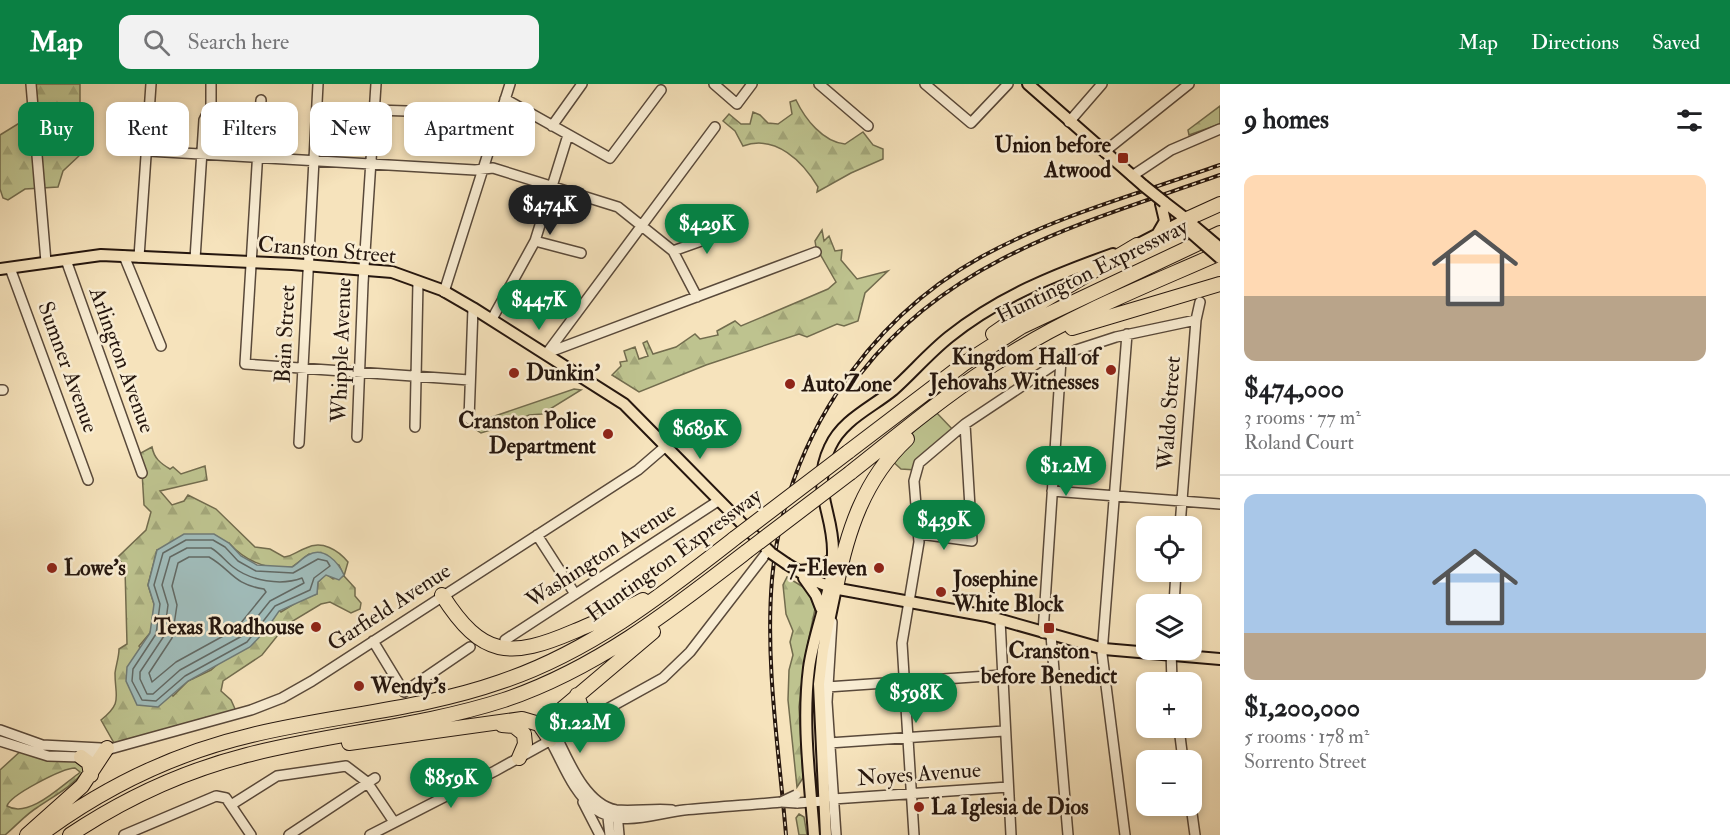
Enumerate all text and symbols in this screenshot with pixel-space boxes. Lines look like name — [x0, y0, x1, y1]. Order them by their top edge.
search box — [119, 15, 539, 69]
text: Map — [30, 25, 83, 60]
icon: search — [140, 26, 173, 59]
text: Search here — [188, 28, 289, 56]
text: Map — [1458, 29, 1498, 56]
text: Directions — [1531, 29, 1619, 56]
text: Saved — [1652, 29, 1700, 56]
chip: Buy — [18, 102, 94, 156]
chip: Rent — [106, 102, 189, 156]
chip: Filters — [201, 102, 298, 156]
chip: New — [310, 102, 392, 156]
chip: Apartment — [404, 102, 535, 156]
text: 9 homes — [1244, 104, 1329, 136]
icon: filters — [1673, 104, 1706, 137]
place label: Union before Atwood — [995, 131, 1112, 184]
marker: Union before Atwood — [1116, 151, 1130, 165]
pin: $474K — [508, 185, 592, 236]
text: $474K — [522, 192, 578, 217]
pin: $429K — [665, 204, 749, 255]
text: $429K — [679, 211, 735, 236]
street label: Huntington Expressway — [991, 212, 1193, 331]
icon: home — [1421, 214, 1529, 322]
street label: Cranston Street — [257, 230, 397, 270]
street label: Whipple Avenue — [324, 277, 359, 424]
pin: $447K — [497, 280, 581, 331]
street label: Arlington Avenue — [82, 282, 161, 437]
street label: Bain Street — [268, 284, 302, 384]
text: $447K — [511, 287, 567, 312]
street label: Sumner Avenue — [31, 298, 105, 436]
place label: Kingdom Hall of Jehovahs Witnesses — [929, 343, 1103, 397]
street label: Waldo Street — [1151, 355, 1187, 472]
place label: Dunkin' — [526, 359, 600, 387]
marker: Kingdom Hall of Jehovahs Witnesses — [1104, 363, 1118, 377]
marker: Dunkin' — [507, 366, 521, 380]
place label: AutoZone — [801, 370, 893, 398]
text: $474,000 — [1244, 373, 1344, 405]
marker: AutoZone — [783, 377, 797, 391]
text: 3 rooms · 77 m² — [1244, 405, 1361, 430]
place label: Cranston Police Department — [458, 407, 597, 461]
pin: $689K — [658, 409, 742, 460]
text: $689K — [672, 416, 728, 441]
marker: Cranston Police Department — [601, 427, 615, 441]
text: Roland Court — [1244, 430, 1354, 455]
pin: $1.2M — [1024, 446, 1108, 497]
text: $1.2M — [1040, 453, 1092, 478]
street label: Huntington Expressway — [581, 482, 768, 629]
street label: Washington Avenue — [520, 496, 682, 615]
pin: $439K — [902, 500, 986, 551]
text: $439K — [917, 507, 971, 532]
map controls — [1136, 516, 1202, 816]
button: locate — [1136, 516, 1202, 582]
icon: home — [1421, 533, 1529, 641]
place label: Lowe's — [64, 554, 126, 582]
place label: 7-Eleven — [787, 554, 868, 582]
street label: Garfield Avenue — [322, 557, 456, 657]
marker: Lowe's — [45, 561, 59, 575]
marker: 7-Eleven — [872, 561, 886, 575]
place label: Josephine White Block — [952, 565, 1064, 618]
marker: Josephine White Block — [934, 585, 948, 599]
button: layers — [1136, 594, 1202, 660]
place label: Texas Roadhouse — [153, 613, 305, 641]
marker: Texas Roadhouse — [309, 620, 323, 634]
marker: Cranston before Benedict — [1042, 621, 1056, 635]
place label: Cranston before Benedict — [980, 637, 1118, 690]
place label: Wendy's — [370, 672, 446, 701]
button: + — [1136, 672, 1202, 738]
pin: $598K — [874, 673, 958, 724]
marker: Wendy's — [352, 679, 366, 693]
text: $598K — [889, 680, 943, 705]
text: $1,200,000 — [1244, 692, 1360, 724]
pin: $1.22M — [531, 703, 629, 754]
text: $1.22M — [549, 710, 611, 735]
text: 5 rooms · 178 m² — [1244, 724, 1369, 749]
text: Sorrento Street — [1244, 749, 1367, 774]
button: − — [1136, 750, 1202, 816]
street label: Noyes Avenue — [856, 756, 982, 792]
pin: $859K — [409, 758, 493, 809]
text: $859K — [424, 765, 478, 790]
place label: La Iglesia de Dios — [931, 793, 1089, 822]
marker: La Iglesia de Dios — [912, 800, 926, 814]

